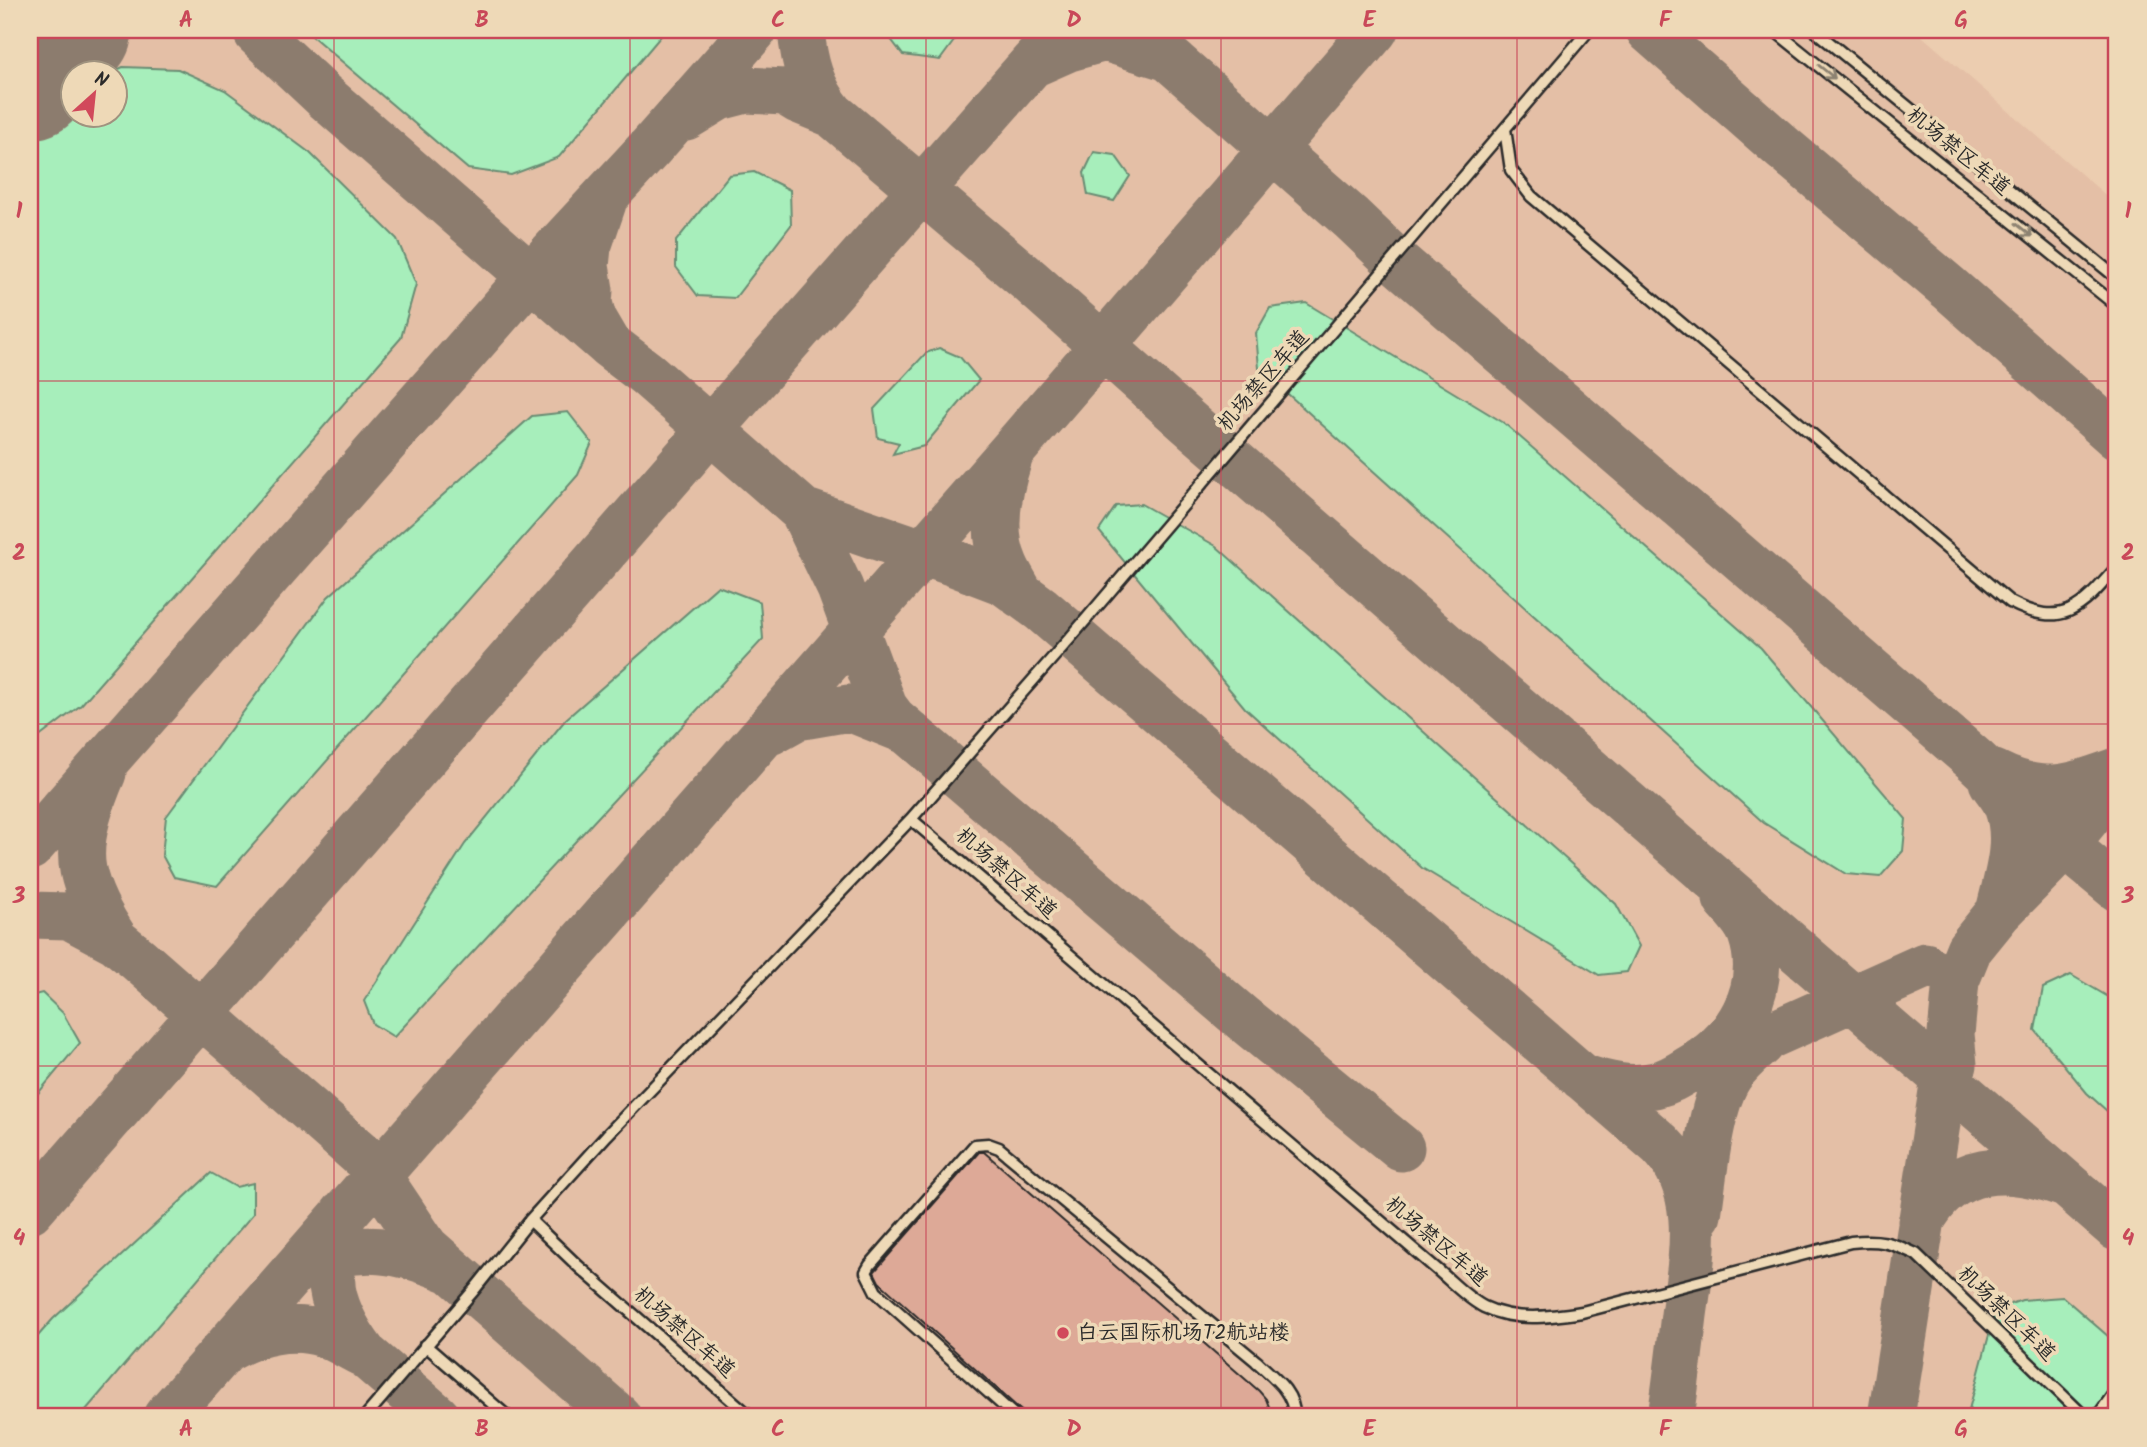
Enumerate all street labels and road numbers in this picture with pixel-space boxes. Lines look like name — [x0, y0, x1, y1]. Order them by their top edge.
street label: 机场禁区车道 — [1899, 100, 2017, 204]
street label: 机场禁区车道 — [1210, 323, 1318, 439]
street label: 机场禁区车道 — [948, 820, 1064, 928]
street label: 机场禁区车道 — [1377, 1189, 1495, 1295]
street label: 机场禁区车道 — [1949, 1258, 2063, 1370]
street label: 机场禁区车道 — [626, 1279, 742, 1387]

